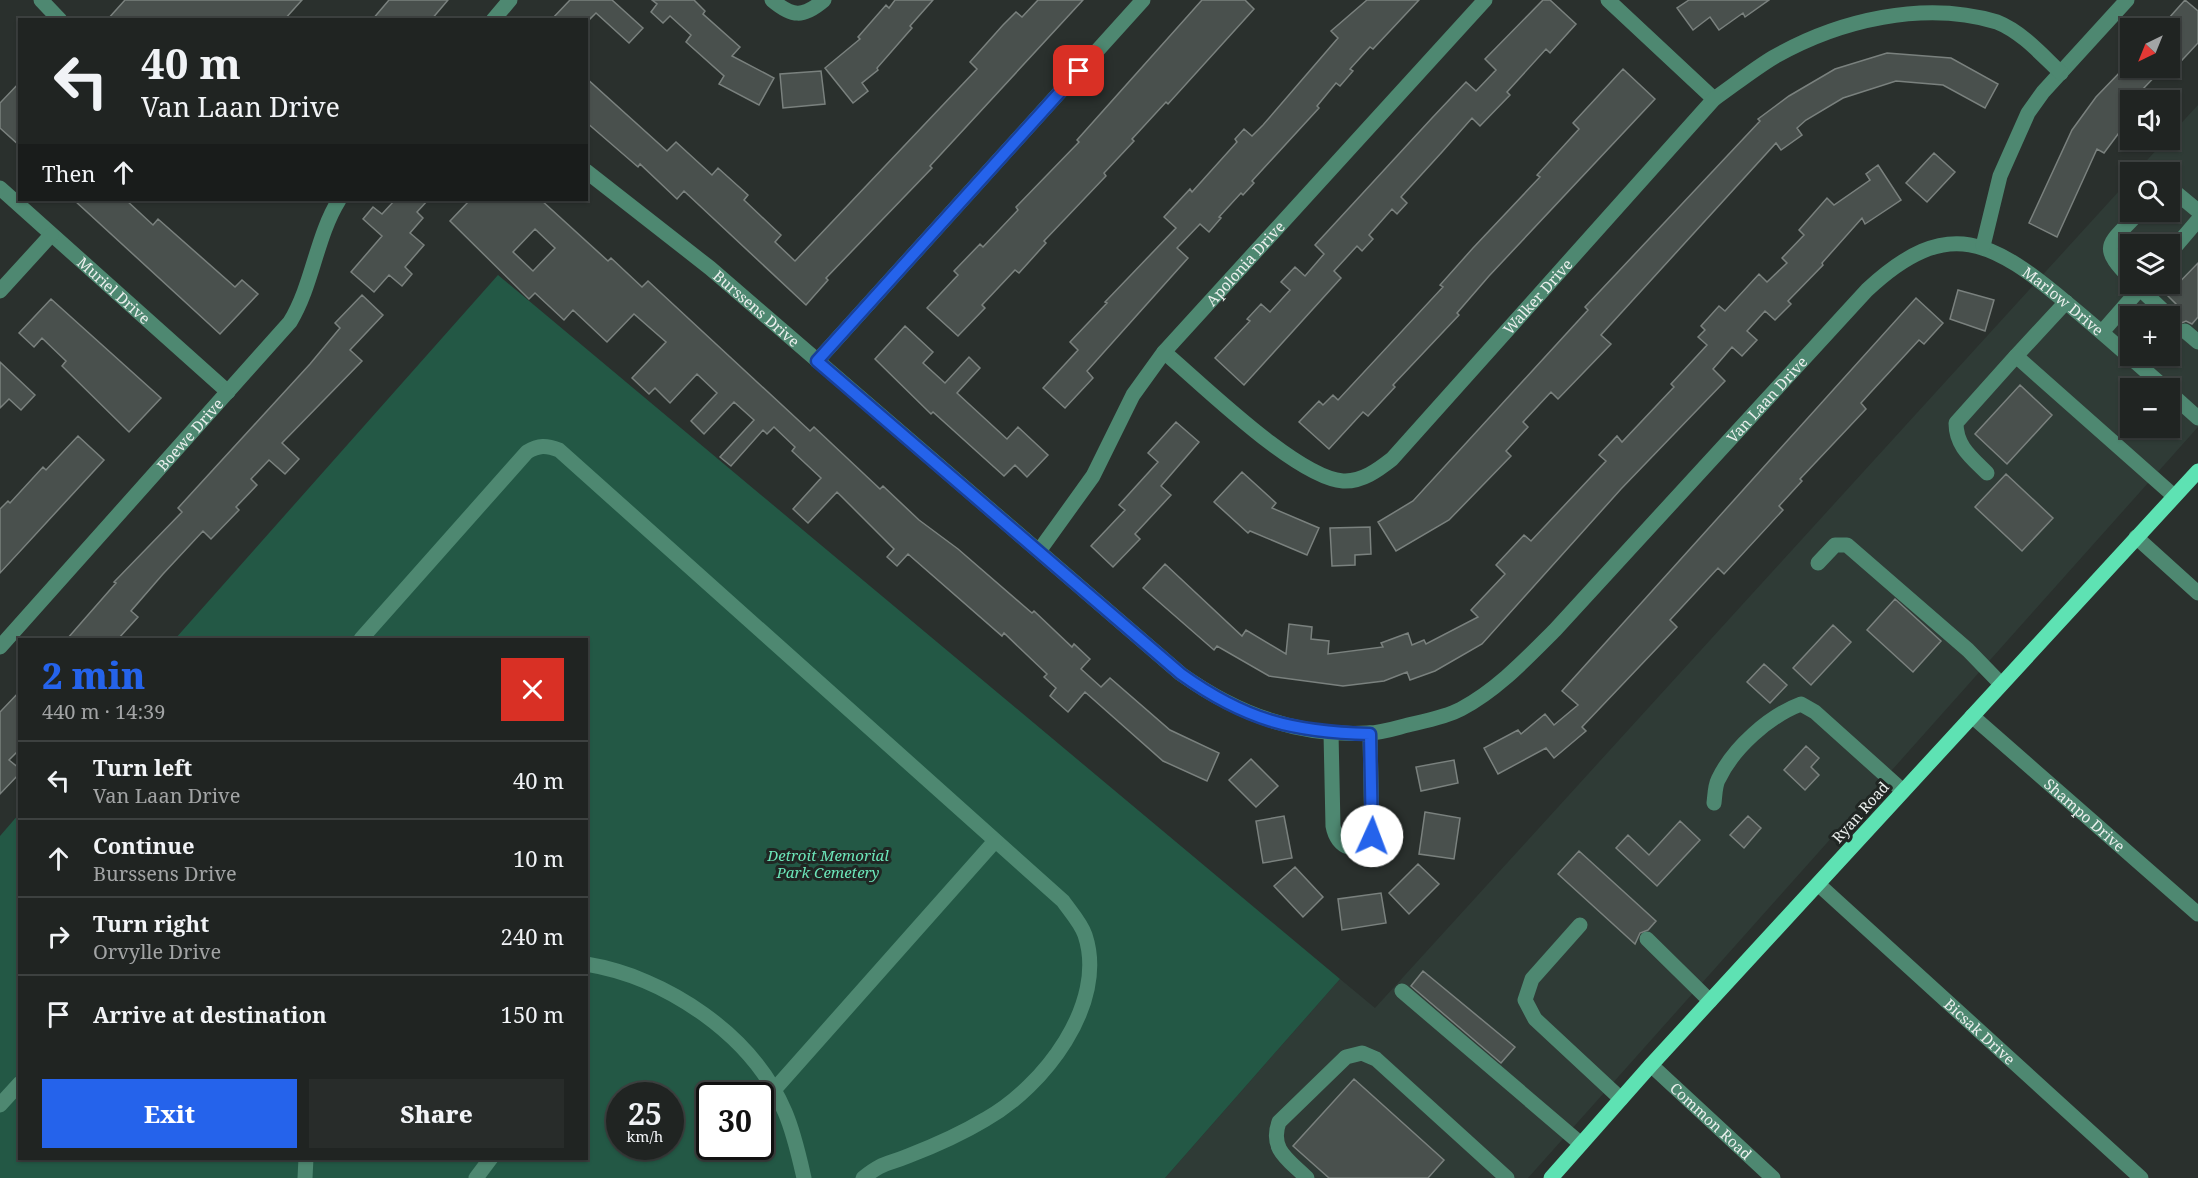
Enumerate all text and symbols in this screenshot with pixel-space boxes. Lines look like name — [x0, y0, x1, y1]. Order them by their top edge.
north arrow — [2120, 18, 2180, 78]
map controls — [2120, 18, 2180, 438]
text: 40 m — [141, 34, 241, 91]
icon: left — [42, 42, 120, 120]
pin — [1053, 45, 1104, 96]
icon: arrive — [1062, 54, 1095, 87]
text: Van Laan Drive — [141, 88, 340, 125]
button: sound — [2120, 90, 2180, 150]
icon: ahead — [107, 156, 140, 189]
text: Then — [42, 158, 95, 188]
button: search — [2120, 162, 2180, 222]
street label: Apolonia Drive — [1201, 216, 1289, 310]
button: layers — [2120, 234, 2180, 294]
street label: Muriel Drive — [73, 252, 155, 328]
street label: Walker Drive — [1498, 254, 1577, 338]
street label: Marlow Drive — [2019, 262, 2108, 340]
street label: Burssens Drive — [709, 265, 804, 351]
button: + — [2120, 306, 2180, 366]
street label: Van Laan Drive — [1722, 352, 1811, 447]
button: − — [2120, 378, 2180, 438]
street label: Boewe Drive — [152, 394, 227, 475]
text: 2 min — [42, 651, 145, 700]
button: close — [501, 658, 564, 721]
text: 440 m · 14:39 — [42, 698, 165, 725]
text: Turn left — [93, 752, 192, 782]
icon: left — [42, 764, 75, 797]
text: 40 m — [513, 765, 564, 795]
street label: Shampo Drive — [2040, 774, 2130, 856]
street label: Ryan Road — [1827, 777, 1893, 847]
text: Van Laan Drive — [93, 782, 240, 809]
position arrow — [1340, 804, 1404, 868]
text: Continue — [93, 830, 195, 860]
icon: ahead — [42, 842, 75, 875]
text: 10 m — [513, 843, 564, 873]
park label: Detroit Memorial Park Cemetery — [766, 845, 889, 882]
text: Burssens Drive — [93, 860, 237, 887]
text: Turn right — [93, 908, 209, 938]
icon: right — [42, 920, 75, 953]
text: 240 m — [501, 921, 564, 951]
text: Orvylle Drive — [93, 938, 221, 965]
street label: Bicsak Drive — [1940, 994, 2020, 1069]
icon: arrive — [42, 998, 75, 1031]
text: Arrive at destination — [93, 999, 327, 1029]
text: 150 m — [501, 999, 564, 1029]
street label: Common Road — [1666, 1078, 1756, 1164]
button: Exit — [42, 1079, 297, 1148]
button: Share — [309, 1079, 564, 1148]
speed limit sign: 30 — [696, 1082, 774, 1160]
text: 25 — [628, 1093, 662, 1134]
text: km/h — [627, 1126, 663, 1146]

